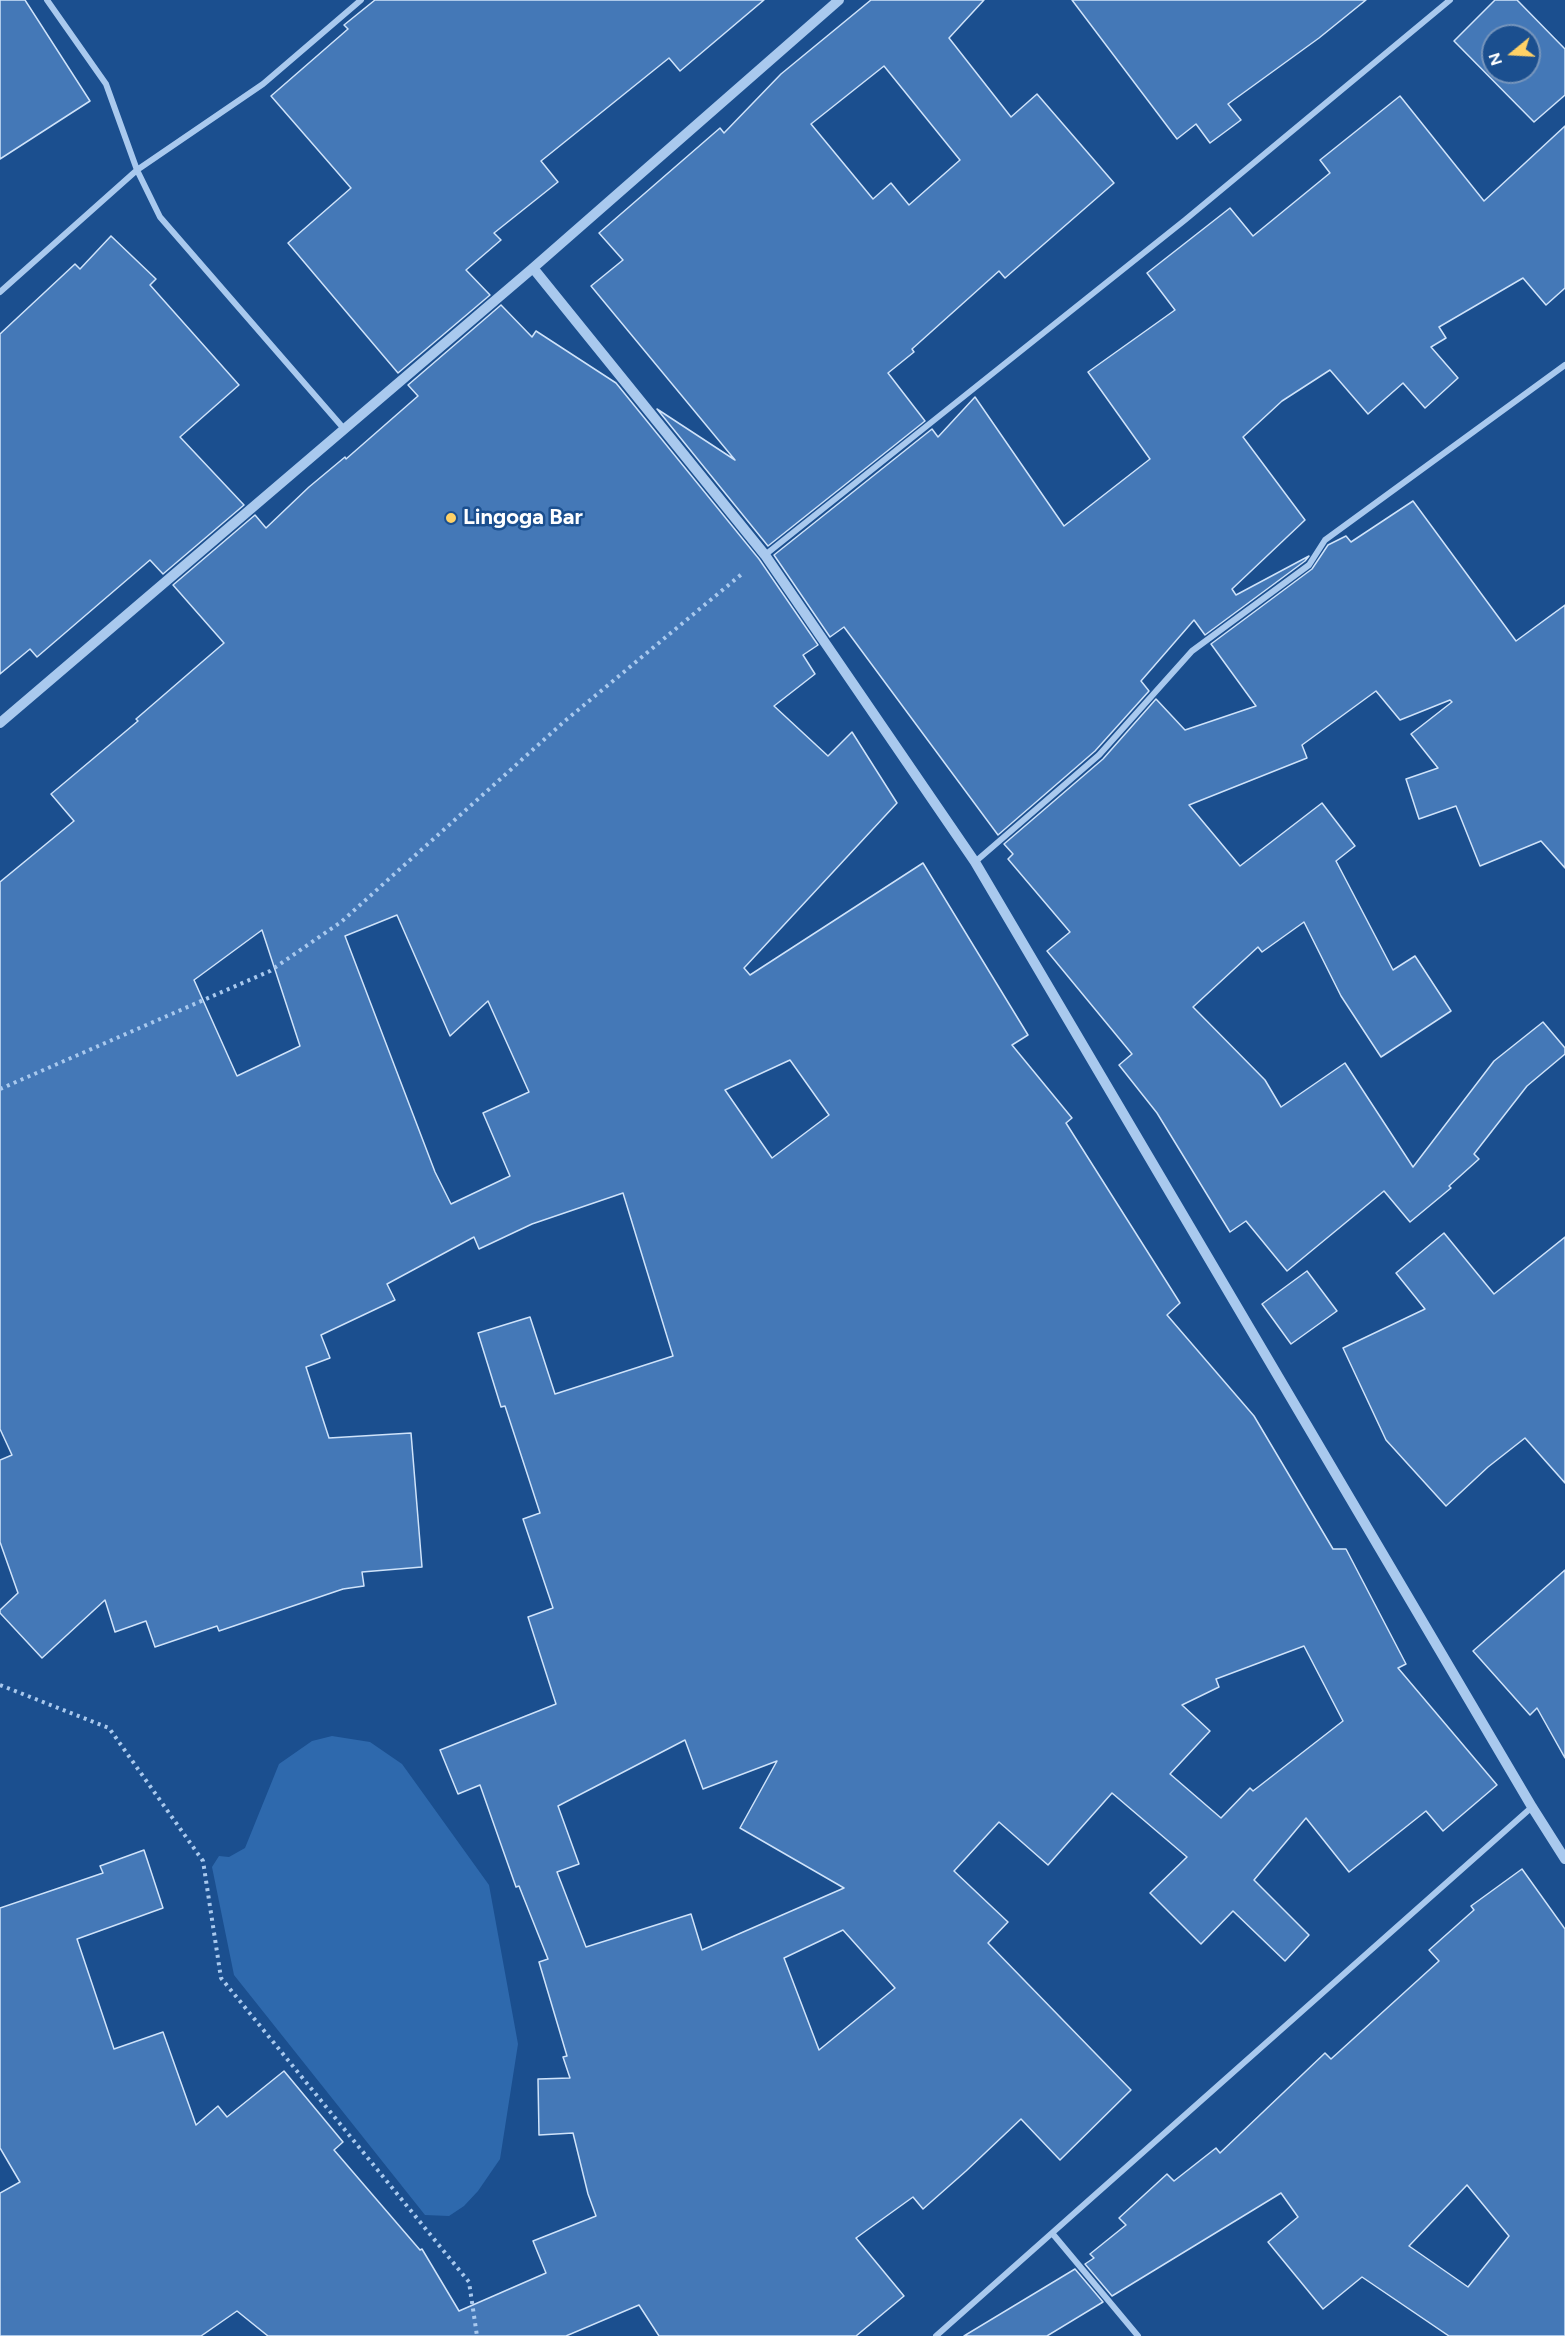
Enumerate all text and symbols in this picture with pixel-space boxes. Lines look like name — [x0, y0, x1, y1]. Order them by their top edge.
north arrow — [1481, 24, 1541, 84]
text: N — [1484, 50, 1506, 68]
place label: Lingoga Bar — [463, 505, 583, 531]
marker: Lingoga Bar — [444, 511, 458, 525]

